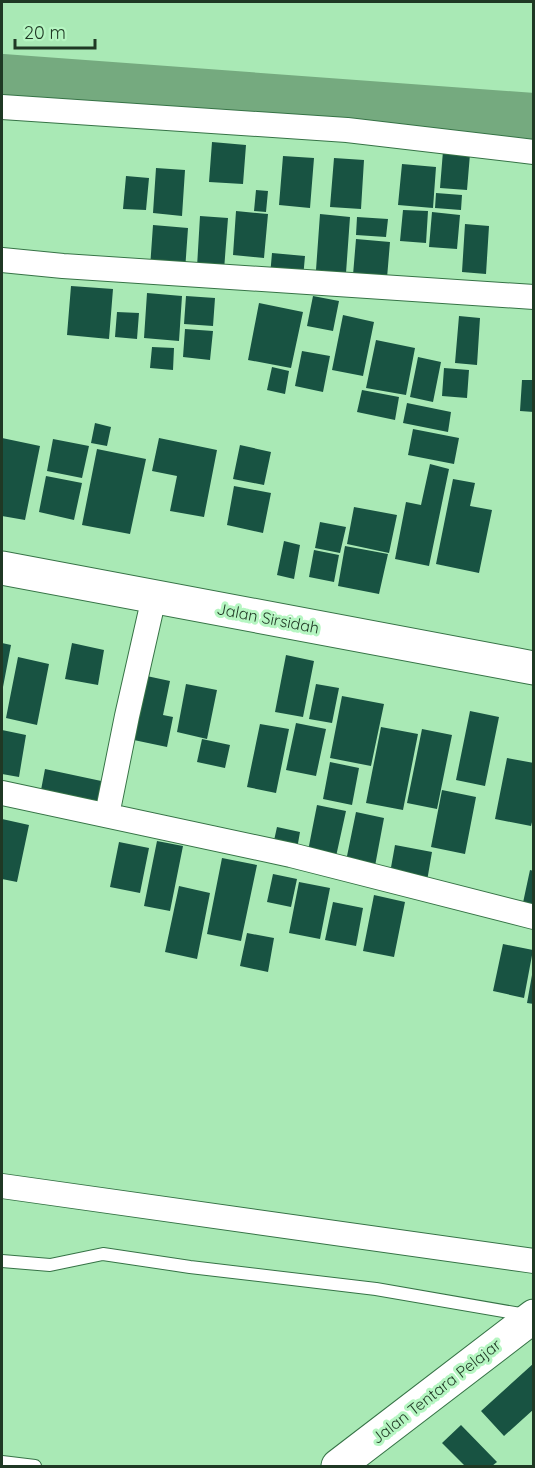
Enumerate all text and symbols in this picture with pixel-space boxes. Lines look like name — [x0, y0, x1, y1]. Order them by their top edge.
scale bar — [15, 12, 94, 50]
text: 20 m — [24, 21, 66, 44]
street label: Jalan Sirsidah — [215, 598, 321, 638]
street label: Jalan Tentara Pelajar — [367, 1334, 505, 1448]

